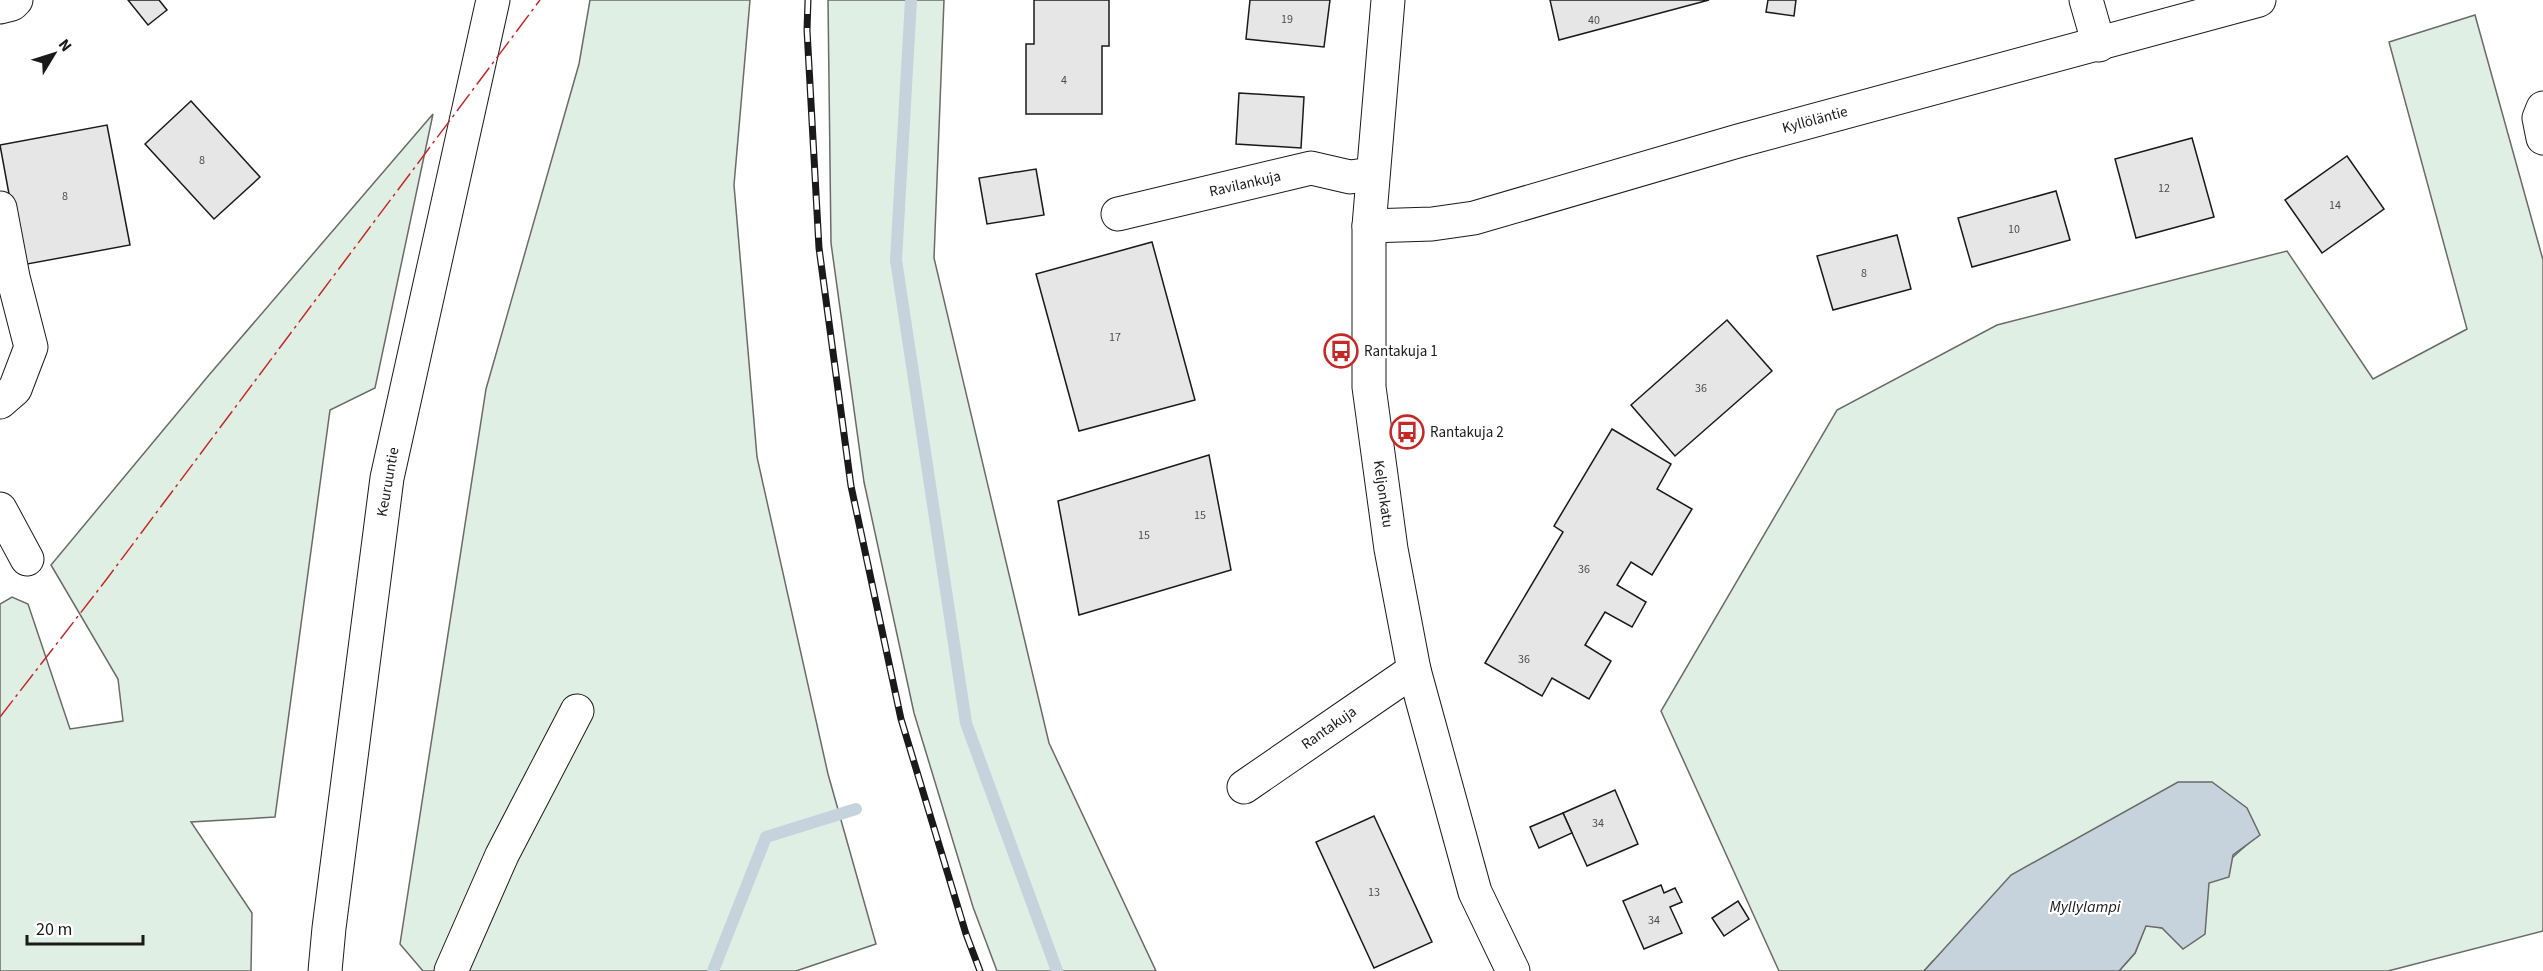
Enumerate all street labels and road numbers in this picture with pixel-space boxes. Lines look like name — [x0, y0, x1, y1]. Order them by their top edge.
street label: Kyllöläntie — [1780, 101, 1850, 139]
street label: Ravilankuja — [1207, 166, 1283, 202]
street label: Keuruuntie — [372, 446, 404, 518]
street label: Keljonkatu — [1368, 459, 1398, 529]
street label: Rantakuja — [1297, 701, 1361, 755]

